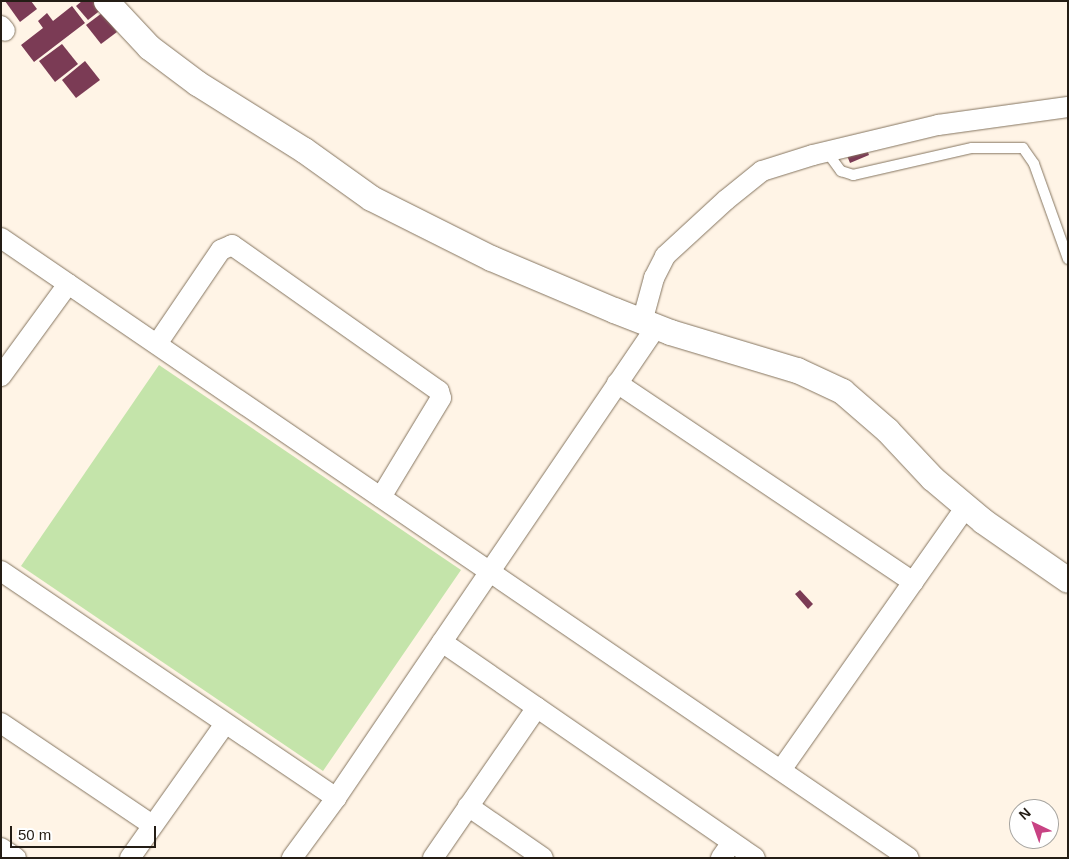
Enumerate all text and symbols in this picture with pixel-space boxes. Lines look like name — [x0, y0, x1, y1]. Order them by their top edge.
north arrow — [1009, 799, 1059, 849]
text: N — [1016, 804, 1034, 823]
scale bar — [12, 816, 159, 848]
text: 50 m — [18, 826, 51, 843]

